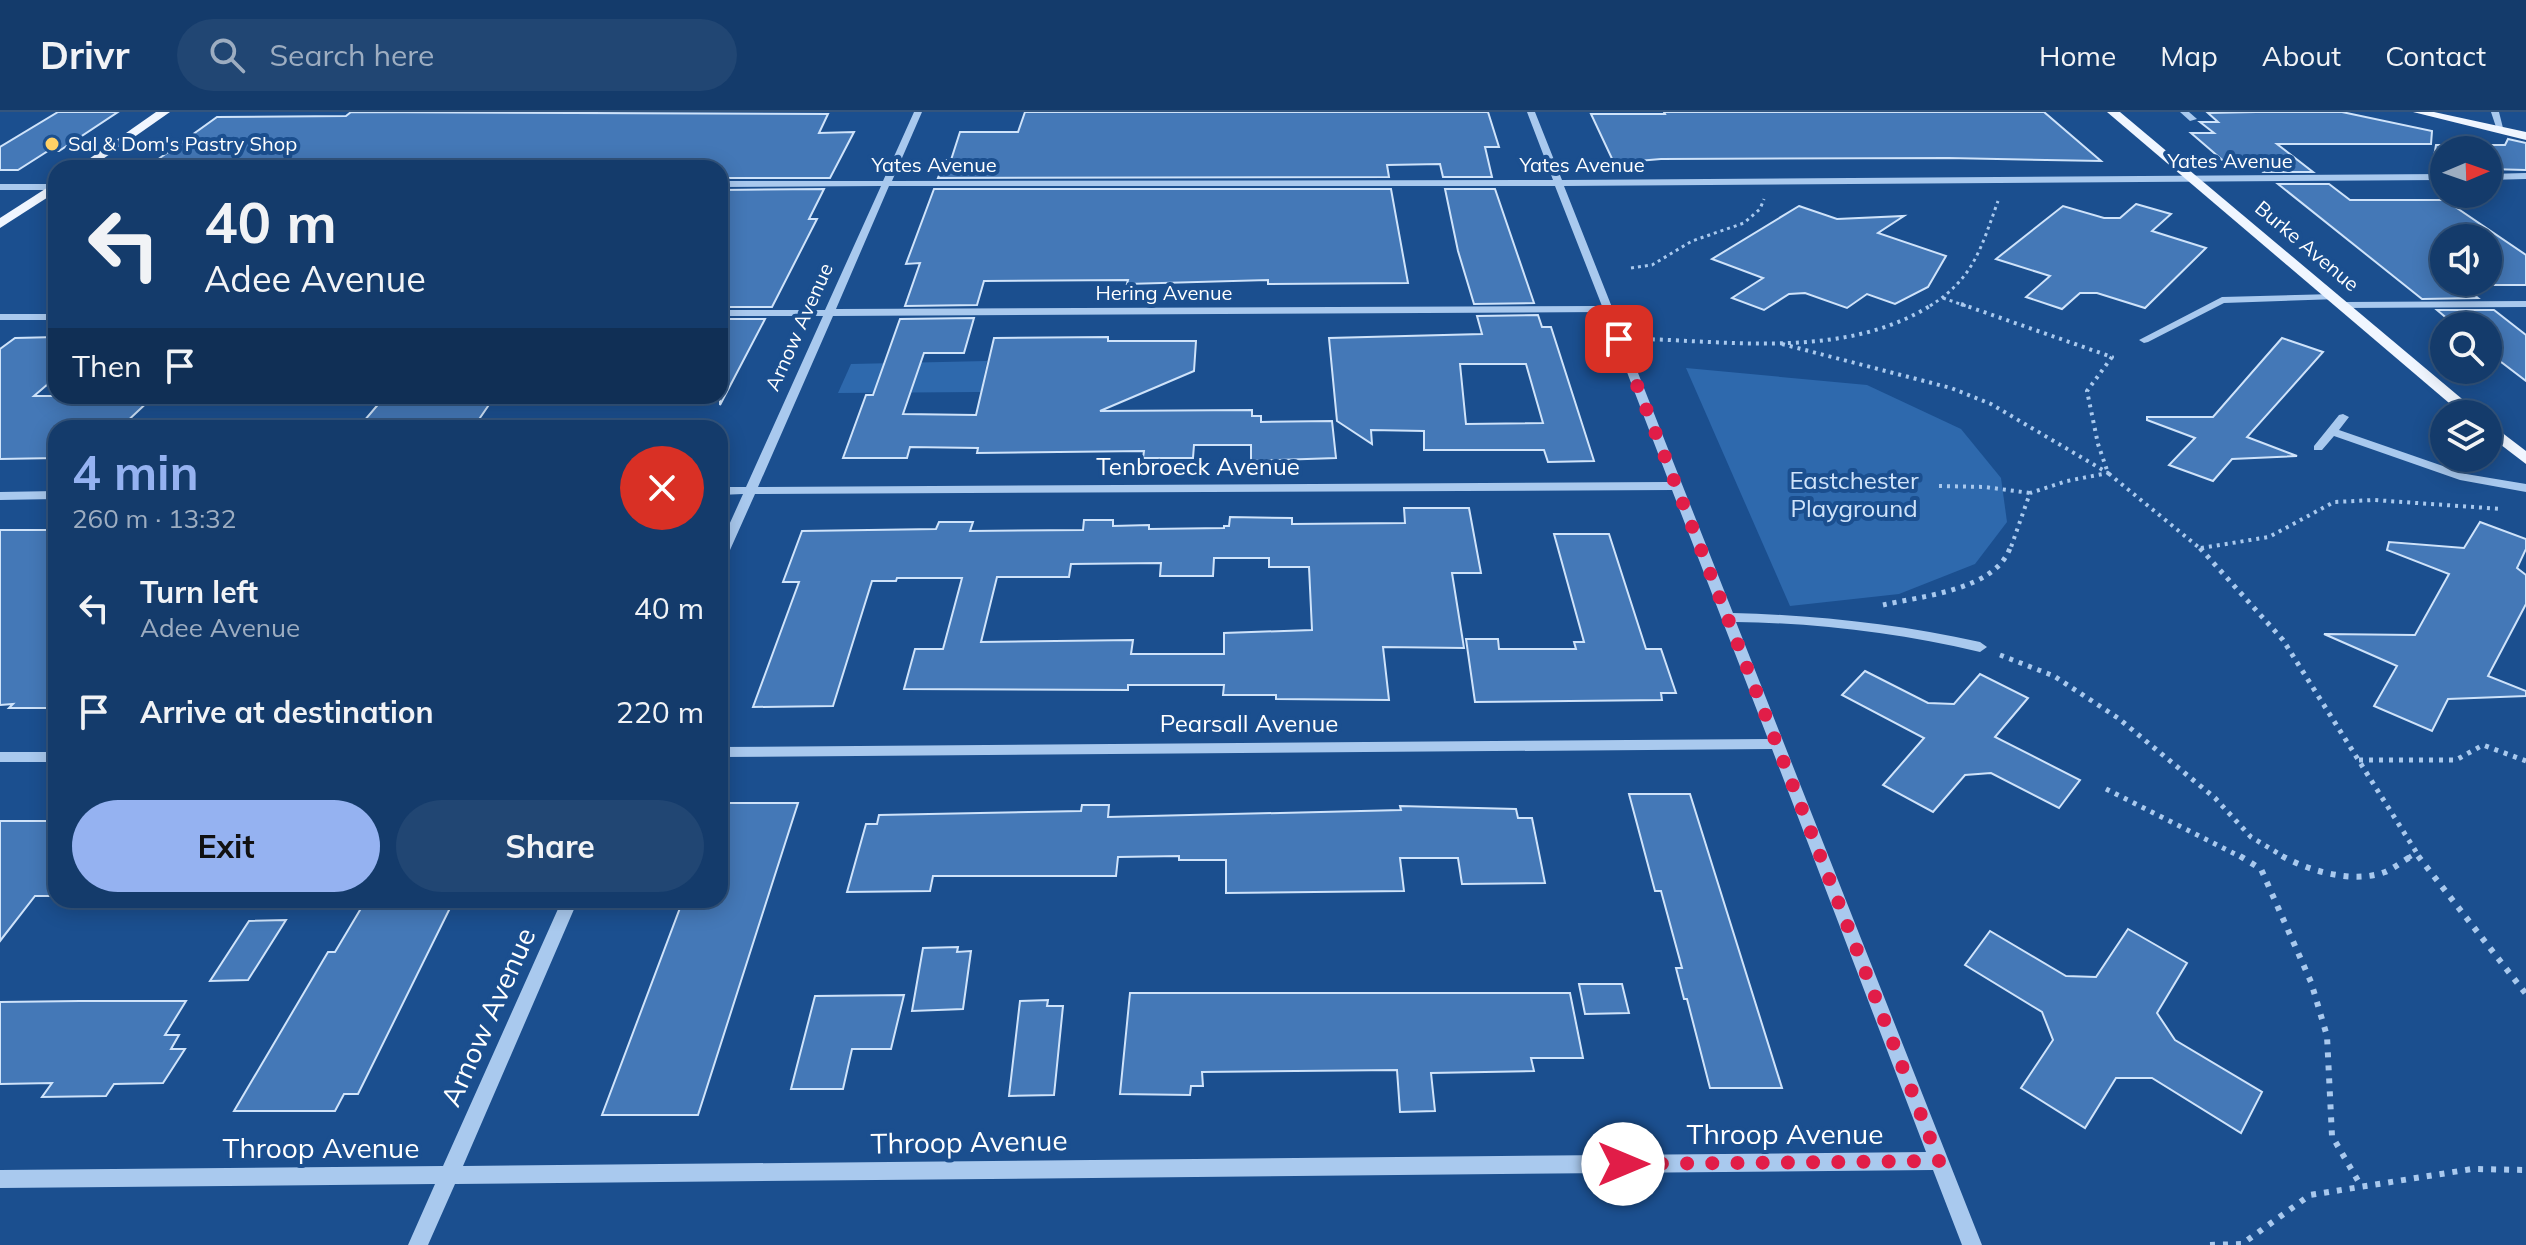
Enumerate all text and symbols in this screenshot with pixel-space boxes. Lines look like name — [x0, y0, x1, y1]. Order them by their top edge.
search box — [177, 19, 737, 91]
text: Drivr — [40, 31, 129, 79]
icon: search — [205, 33, 249, 77]
text: Search here — [269, 36, 434, 74]
text: Home — [2039, 38, 2116, 73]
text: Map — [2160, 38, 2218, 73]
text: About — [2262, 38, 2341, 73]
text: Contact — [2385, 38, 2486, 73]
place label: Sal & Dom's Pastry Shop — [68, 131, 297, 156]
marker: Sal & Dom's Pastry Shop — [43, 135, 61, 153]
north arrow — [2430, 136, 2502, 208]
map controls — [2430, 136, 2502, 472]
street label: Yates Avenue — [2166, 148, 2293, 173]
street label: Yates Avenue — [870, 152, 997, 177]
street label: Yates Avenue — [1518, 152, 1645, 177]
text: 40 m — [204, 187, 337, 257]
icon: left — [72, 192, 176, 296]
street label: Burke Avenue — [2250, 195, 2364, 296]
button: sound — [2430, 224, 2502, 296]
text: Adee Avenue — [204, 256, 426, 301]
street label: Arnow Avenue — [759, 259, 838, 395]
street label: Hering Avenue — [1096, 280, 1232, 305]
pin — [1585, 305, 1653, 373]
button: search — [2430, 312, 2502, 384]
icon: arrive — [1597, 317, 1641, 361]
icon: arrive — [158, 344, 202, 388]
text: Then — [72, 347, 142, 385]
button: layers — [2430, 400, 2502, 472]
text: 4 min — [72, 442, 199, 502]
button: close — [620, 446, 704, 530]
street label: Tenbroeck Avenue — [1096, 451, 1300, 481]
park label: Eastchester Playground — [1789, 465, 1919, 523]
text: 260 m · 13:32 — [72, 502, 236, 535]
text: Turn left — [140, 573, 258, 611]
icon: left — [72, 586, 116, 630]
text: 40 m — [634, 589, 704, 627]
text: Adee Avenue — [140, 611, 300, 644]
icon: arrive — [72, 690, 116, 734]
text: Arrive at destination — [140, 693, 434, 731]
text: 220 m — [616, 693, 704, 731]
street label: Pearsall Avenue — [1160, 708, 1338, 738]
button: Exit — [72, 800, 380, 892]
button: Share — [396, 800, 704, 892]
street label: Arnow Avenue — [432, 922, 543, 1112]
street label: Throop Avenue — [1687, 1116, 1883, 1151]
street label: Throop Avenue — [870, 1122, 1068, 1161]
position arrow — [1581, 1122, 1665, 1206]
street label: Throop Avenue — [223, 1130, 419, 1165]

